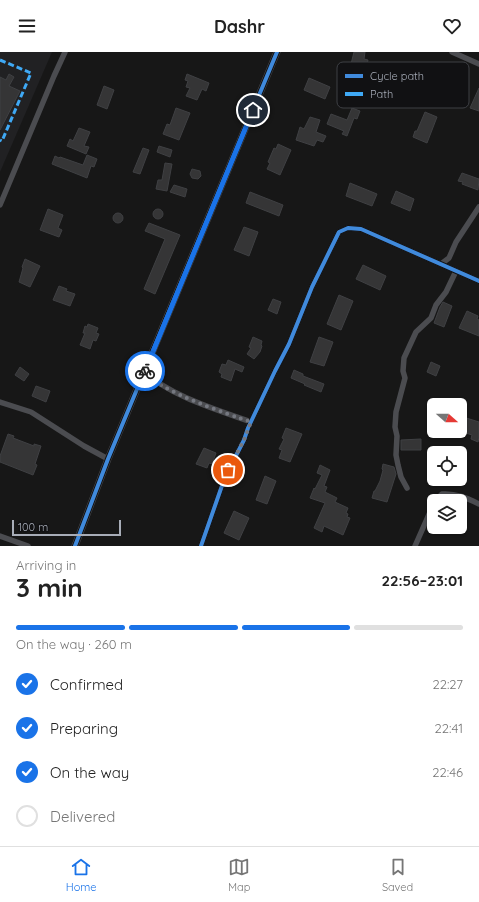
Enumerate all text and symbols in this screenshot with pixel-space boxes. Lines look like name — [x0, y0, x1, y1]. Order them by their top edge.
icon: menu — [16, 15, 38, 37]
text: Dashr — [214, 15, 265, 38]
icon: heart — [441, 15, 463, 37]
legend — [337, 62, 469, 108]
text: Cycle path — [370, 69, 424, 83]
text: Path — [370, 87, 393, 101]
pin — [236, 93, 270, 127]
icon: home — [242, 99, 264, 121]
courier — [125, 351, 165, 391]
icon: bike — [134, 360, 156, 382]
north arrow — [427, 398, 467, 438]
map controls — [427, 398, 467, 534]
button: locate — [427, 446, 467, 486]
pin — [211, 453, 245, 487]
icon: bag — [217, 459, 239, 481]
button: layers — [427, 494, 467, 534]
scale bar — [12, 518, 121, 537]
text: 100 m — [18, 520, 48, 534]
text: Arriving in — [16, 557, 76, 573]
text: 3 min — [16, 571, 83, 604]
text: 22:56–23:01 — [381, 571, 463, 590]
text: On the way · 260 m — [16, 636, 132, 652]
icon: check — [16, 673, 38, 695]
text: Confirmed — [50, 675, 123, 694]
text: 22:27 — [433, 676, 463, 692]
icon: check — [16, 717, 38, 739]
text: Preparing — [50, 719, 118, 738]
text: 22:41 — [435, 720, 463, 736]
icon: check — [16, 761, 38, 783]
text: On the way — [50, 763, 129, 782]
text: 22:46 — [432, 764, 463, 780]
text: Delivered — [50, 807, 115, 826]
tab: Home — [66, 856, 97, 894]
tab: Map — [228, 856, 250, 894]
tab: Saved — [382, 856, 413, 894]

